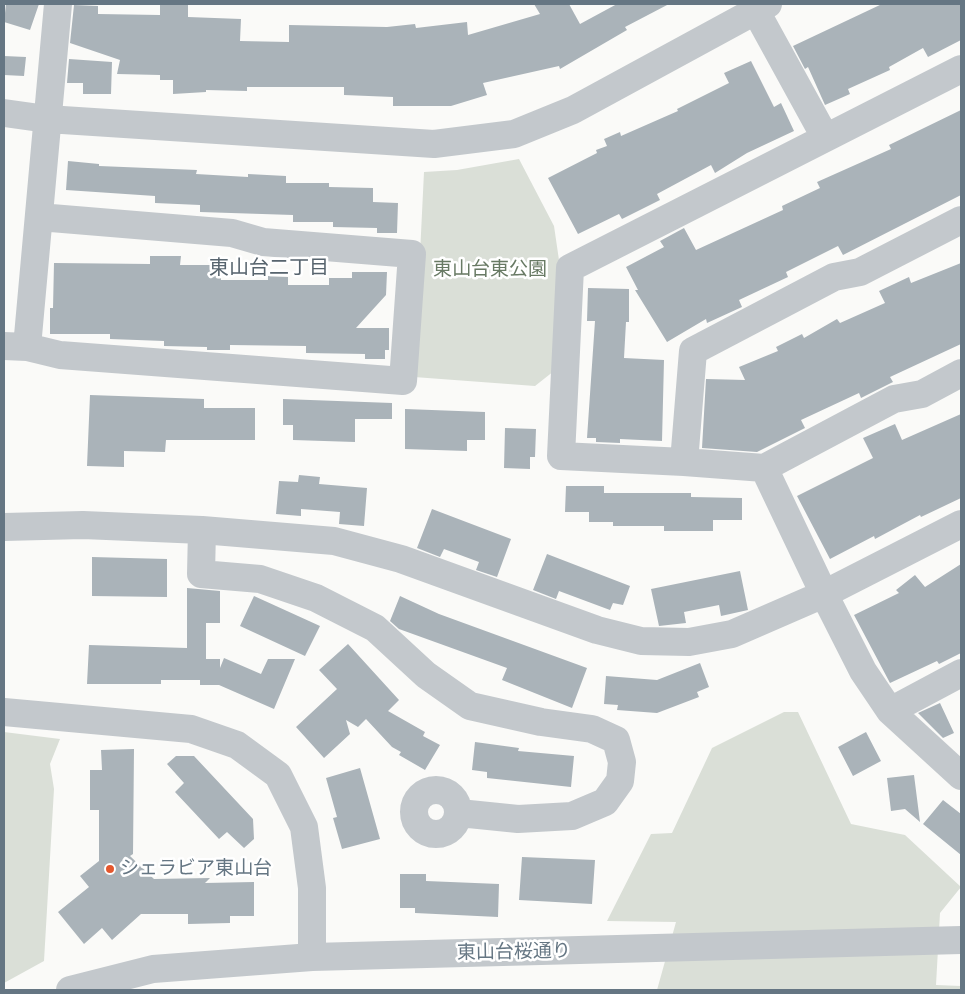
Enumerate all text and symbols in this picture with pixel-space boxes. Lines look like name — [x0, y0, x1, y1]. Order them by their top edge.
district label: 東山台二丁目 — [209, 257, 329, 281]
park label: 東山台東公園 — [433, 259, 547, 281]
place label: シェラビア東山台 — [120, 858, 272, 880]
marker: シェラビア東山台 — [104, 863, 116, 875]
street label: 東山台桜通り — [457, 941, 571, 965]

